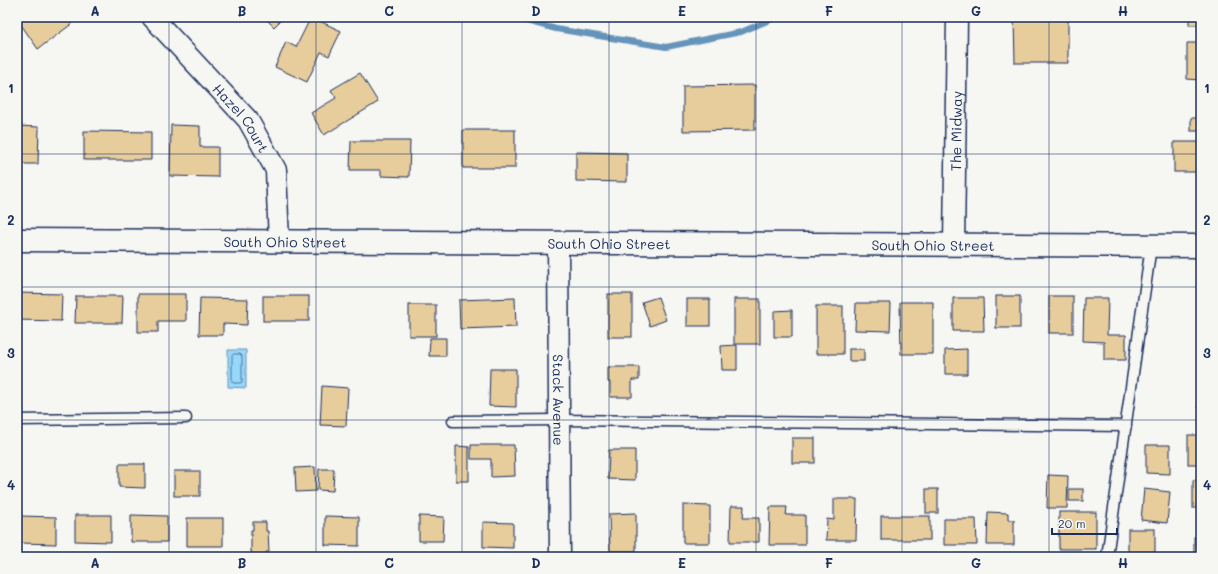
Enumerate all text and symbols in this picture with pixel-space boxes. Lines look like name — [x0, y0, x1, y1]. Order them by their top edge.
text: A — [90, 2, 100, 19]
text: B — [238, 2, 247, 19]
text: C — [384, 2, 394, 19]
text: D — [531, 2, 541, 19]
text: E — [678, 2, 686, 19]
text: F — [825, 2, 833, 19]
text: G — [971, 2, 981, 19]
text: H — [1118, 2, 1128, 19]
text: 1 — [8, 79, 14, 96]
street label: Hazel Court — [209, 79, 274, 156]
text: 1 — [1204, 79, 1210, 96]
street label: The Midway — [945, 91, 966, 171]
text: 2 — [7, 211, 15, 228]
text: 2 — [1203, 211, 1211, 228]
street label: South Ohio Street — [223, 232, 347, 251]
street label: South Ohio Street — [547, 233, 671, 253]
street label: South Ohio Street — [871, 235, 995, 254]
text: 3 — [7, 344, 15, 361]
text: 3 — [1203, 344, 1211, 361]
street label: Stack Avenue — [549, 354, 569, 446]
text: 4 — [7, 476, 15, 493]
text: 4 — [1203, 476, 1211, 493]
scale bar — [1052, 510, 1117, 536]
text: 20 m — [1058, 515, 1086, 531]
text: A — [90, 554, 100, 571]
text: B — [238, 554, 247, 571]
text: C — [384, 554, 394, 571]
text: D — [531, 554, 541, 571]
text: E — [678, 554, 686, 571]
text: F — [825, 554, 833, 571]
text: G — [971, 554, 981, 571]
text: H — [1118, 554, 1128, 571]

